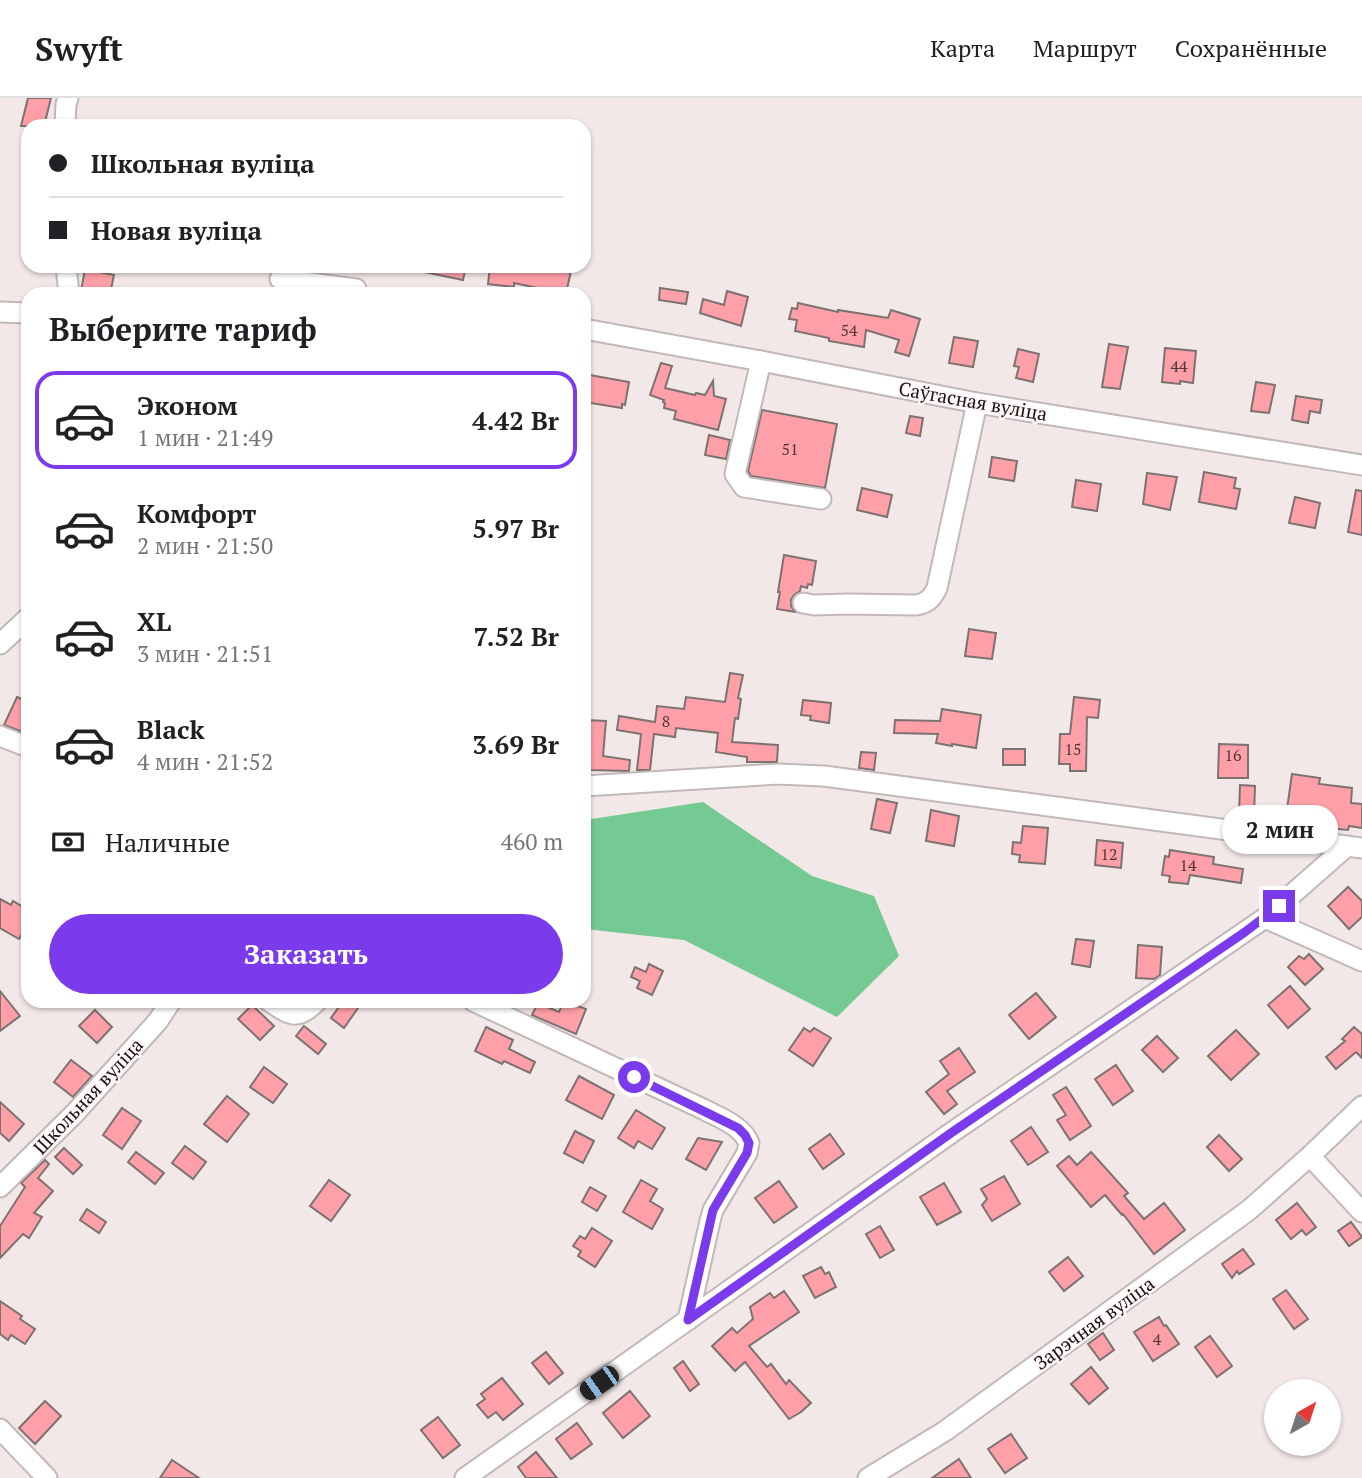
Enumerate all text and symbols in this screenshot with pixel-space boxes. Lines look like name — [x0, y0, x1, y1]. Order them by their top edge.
text: Swyft — [35, 27, 123, 70]
text: Карта — [930, 32, 995, 64]
text: Маршрут — [1033, 32, 1137, 64]
text: Сохранённые — [1175, 32, 1327, 64]
text: Школьная вуліца — [91, 146, 315, 180]
text: Новая вуліца — [91, 213, 262, 247]
text: Выберите тариф — [49, 308, 317, 350]
house number: 54 — [840, 319, 858, 341]
house number: 44 — [1170, 355, 1188, 377]
street label: Саўгасная вуліца — [897, 375, 1050, 426]
text: Эконом — [137, 388, 238, 422]
icon: car — [53, 389, 116, 452]
text: 4.42 Br — [472, 403, 559, 437]
text: 1 мин · 21:49 — [137, 422, 273, 453]
house number: 51 — [781, 438, 799, 460]
text: Комфорт — [137, 496, 256, 530]
icon: car — [53, 497, 116, 560]
text: 5.97 Br — [472, 511, 559, 545]
text: 2 мин · 21:50 — [137, 530, 273, 561]
text: XL — [137, 604, 171, 638]
icon: car — [53, 605, 116, 668]
text: 7.52 Br — [474, 619, 559, 653]
text: 3 мин · 21:51 — [137, 638, 273, 669]
house number: 8 — [662, 710, 670, 732]
text: Black — [137, 712, 205, 746]
icon: car — [53, 713, 116, 776]
text: 3.69 Br — [472, 727, 559, 761]
house number: 15 — [1064, 738, 1082, 760]
house number: 16 — [1224, 744, 1242, 766]
text: 4 мин · 21:52 — [137, 746, 273, 777]
callout: 2 мин — [1221, 804, 1337, 854]
text: 2 мин — [1246, 814, 1314, 845]
icon: cash — [49, 823, 87, 861]
text: Наличные — [105, 825, 230, 859]
text: 460 m — [501, 826, 563, 857]
house number: 12 — [1100, 843, 1118, 865]
house number: 14 — [1179, 854, 1197, 876]
route end — [1263, 890, 1295, 922]
button: Заказать — [49, 914, 563, 994]
street label: Школьная вуліца — [27, 1032, 148, 1159]
route start — [618, 1061, 650, 1093]
street label: Зарэчная вуліца — [1029, 1270, 1159, 1375]
house number: 4 — [1153, 1328, 1162, 1350]
car — [576, 1362, 623, 1404]
north arrow — [1264, 1379, 1340, 1456]
map controls — [1264, 1379, 1341, 1456]

